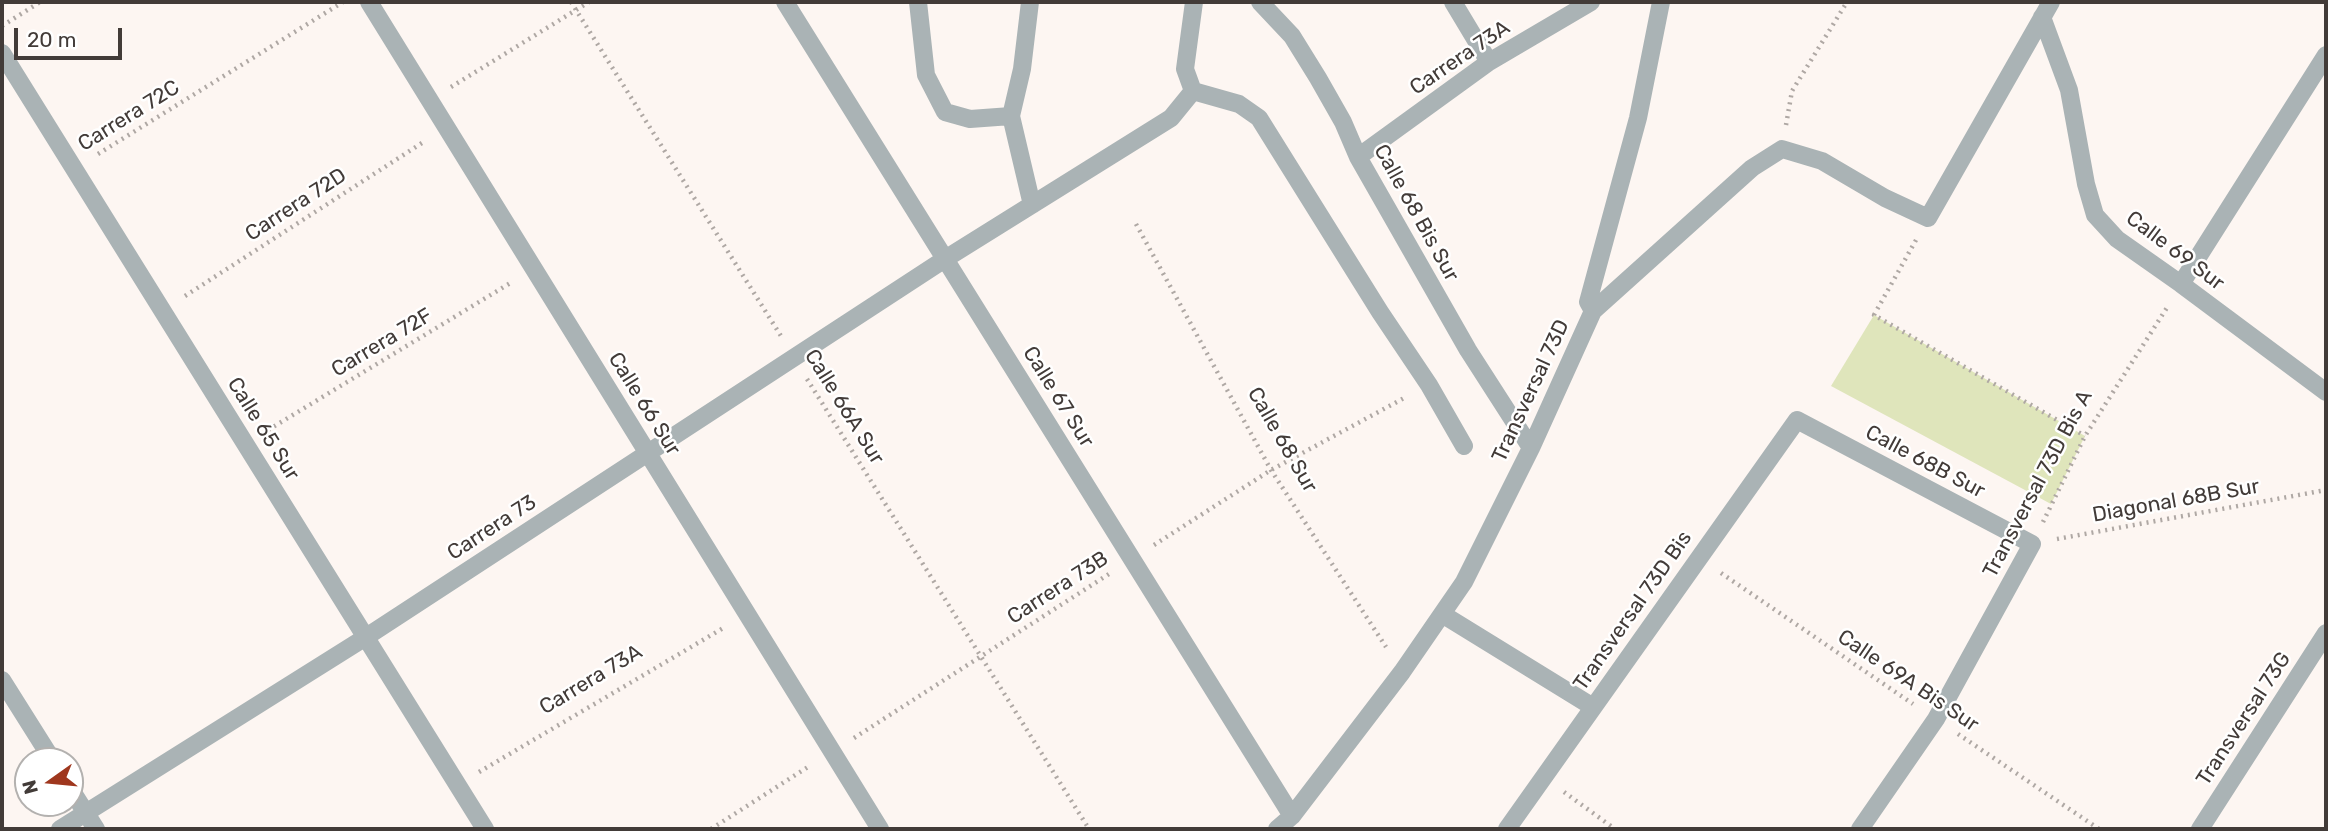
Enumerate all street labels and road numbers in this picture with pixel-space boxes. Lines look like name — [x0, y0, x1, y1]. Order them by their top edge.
street label: Carrera 73A — [1405, 15, 1515, 101]
street label: Carrera 72C — [74, 75, 184, 157]
street label: Calle 68 Bis Sur — [1368, 140, 1464, 286]
street label: Carrera 72D — [241, 163, 351, 247]
street label: Calle 69 Sur — [2121, 206, 2229, 296]
street label: Carrera 72F — [327, 303, 437, 383]
street label: Transversal 73D — [1487, 316, 1575, 466]
street label: Calle 67 Sur — [1017, 342, 1099, 452]
street label: Calle 66A Sur — [799, 345, 889, 469]
street label: Calle 66 Sur — [602, 348, 686, 460]
street label: Calle 65 Sur — [221, 373, 305, 485]
street label: Calle 68 Sur — [1242, 383, 1322, 497]
street label: Transversal 73D Bis A — [1978, 386, 2098, 582]
street label: Calle 68B Sur — [1861, 420, 1989, 504]
street label: Diagonal 68B Sur — [2091, 474, 2261, 528]
street label: Carrera 73 — [443, 490, 541, 566]
street label: Transversal 73D Bis — [1568, 526, 1698, 696]
street label: Carrera 73B — [1003, 546, 1113, 630]
street label: Calle 69A Bis Sur — [1833, 624, 1983, 738]
street label: Carrera 73A — [535, 640, 647, 720]
street label: Transversal 73G — [2191, 648, 2297, 790]

